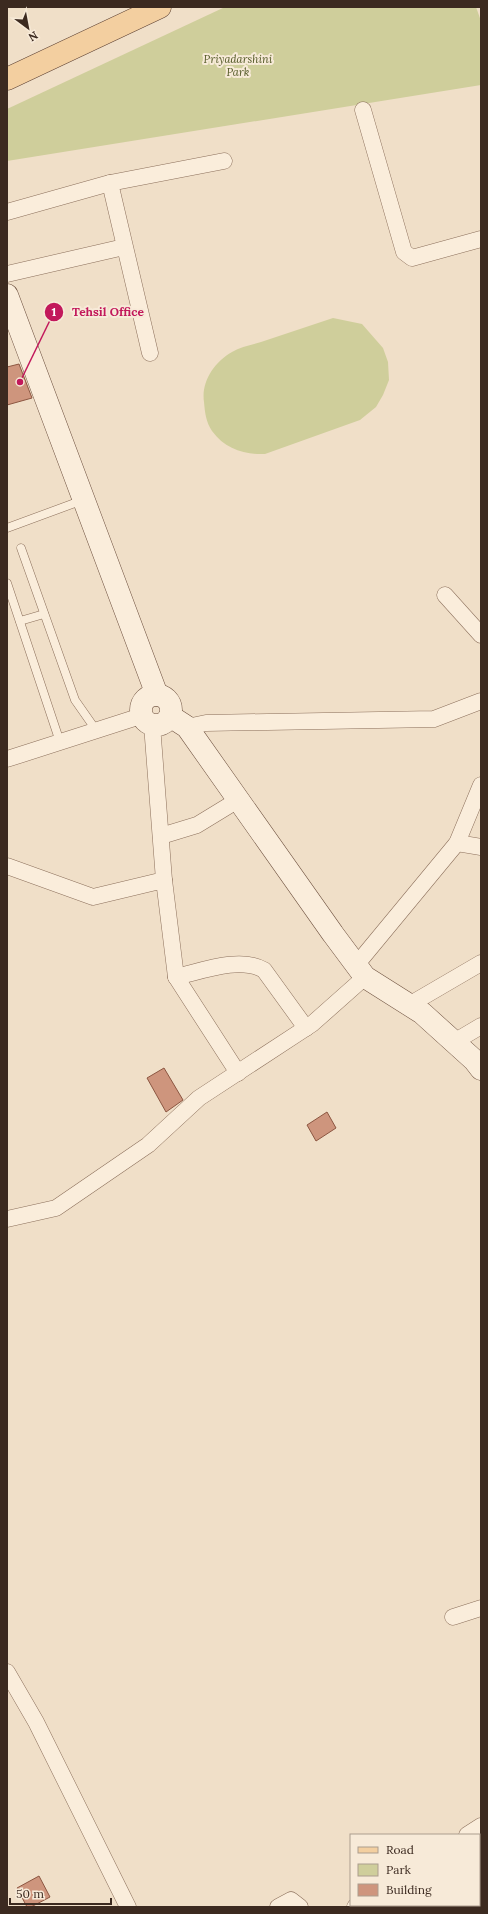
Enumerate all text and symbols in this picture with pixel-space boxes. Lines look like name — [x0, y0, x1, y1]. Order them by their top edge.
north arrow — [8, 8, 48, 48]
text: N — [26, 28, 41, 45]
park label: Priyadarshini Park — [204, 52, 273, 79]
callout: Tehsil Office — [44, 300, 152, 324]
text: 1 — [52, 304, 57, 319]
text: Tehsil Office — [72, 304, 145, 319]
legend — [350, 1834, 480, 1906]
text: Road — [386, 1842, 414, 1857]
text: Park — [386, 1862, 412, 1877]
scale bar — [10, 1880, 111, 1906]
text: Building — [386, 1882, 432, 1897]
text: 50 m — [16, 1886, 44, 1901]

